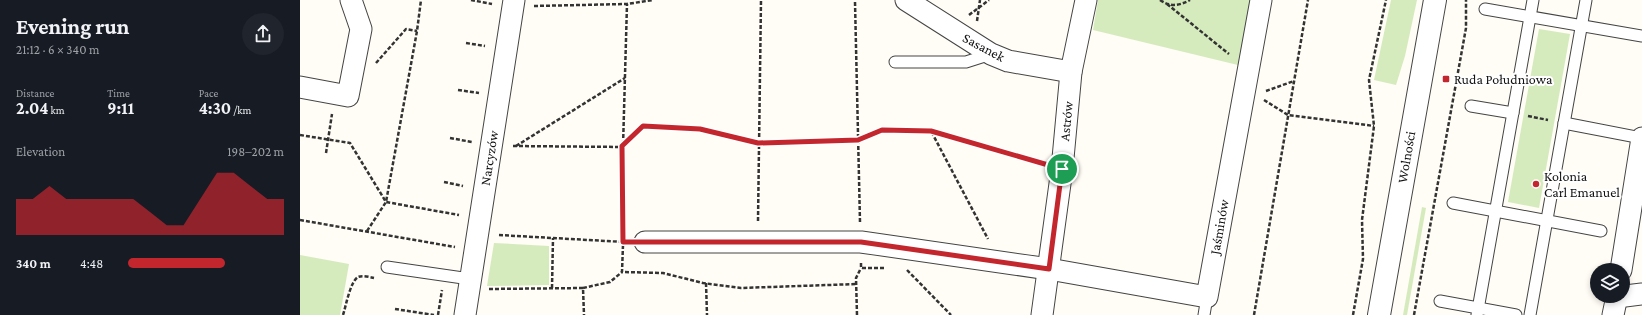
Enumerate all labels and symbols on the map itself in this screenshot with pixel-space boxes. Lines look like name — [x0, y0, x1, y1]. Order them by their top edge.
street label: Sasanek — [960, 29, 1008, 65]
place label: Ruda Południowa — [1454, 71, 1553, 87]
marker: Ruda Południowa — [1441, 74, 1451, 84]
street label: Astrów — [1056, 100, 1076, 142]
street label: Narcyzów — [477, 129, 501, 187]
street label: Wolności — [1394, 130, 1418, 184]
pin — [1045, 152, 1079, 186]
place label: Kolonia Carl Emanuel — [1544, 168, 1620, 200]
marker: Kolonia Carl Emanuel — [1531, 179, 1541, 189]
street label: Jaśminów — [1206, 197, 1232, 258]

